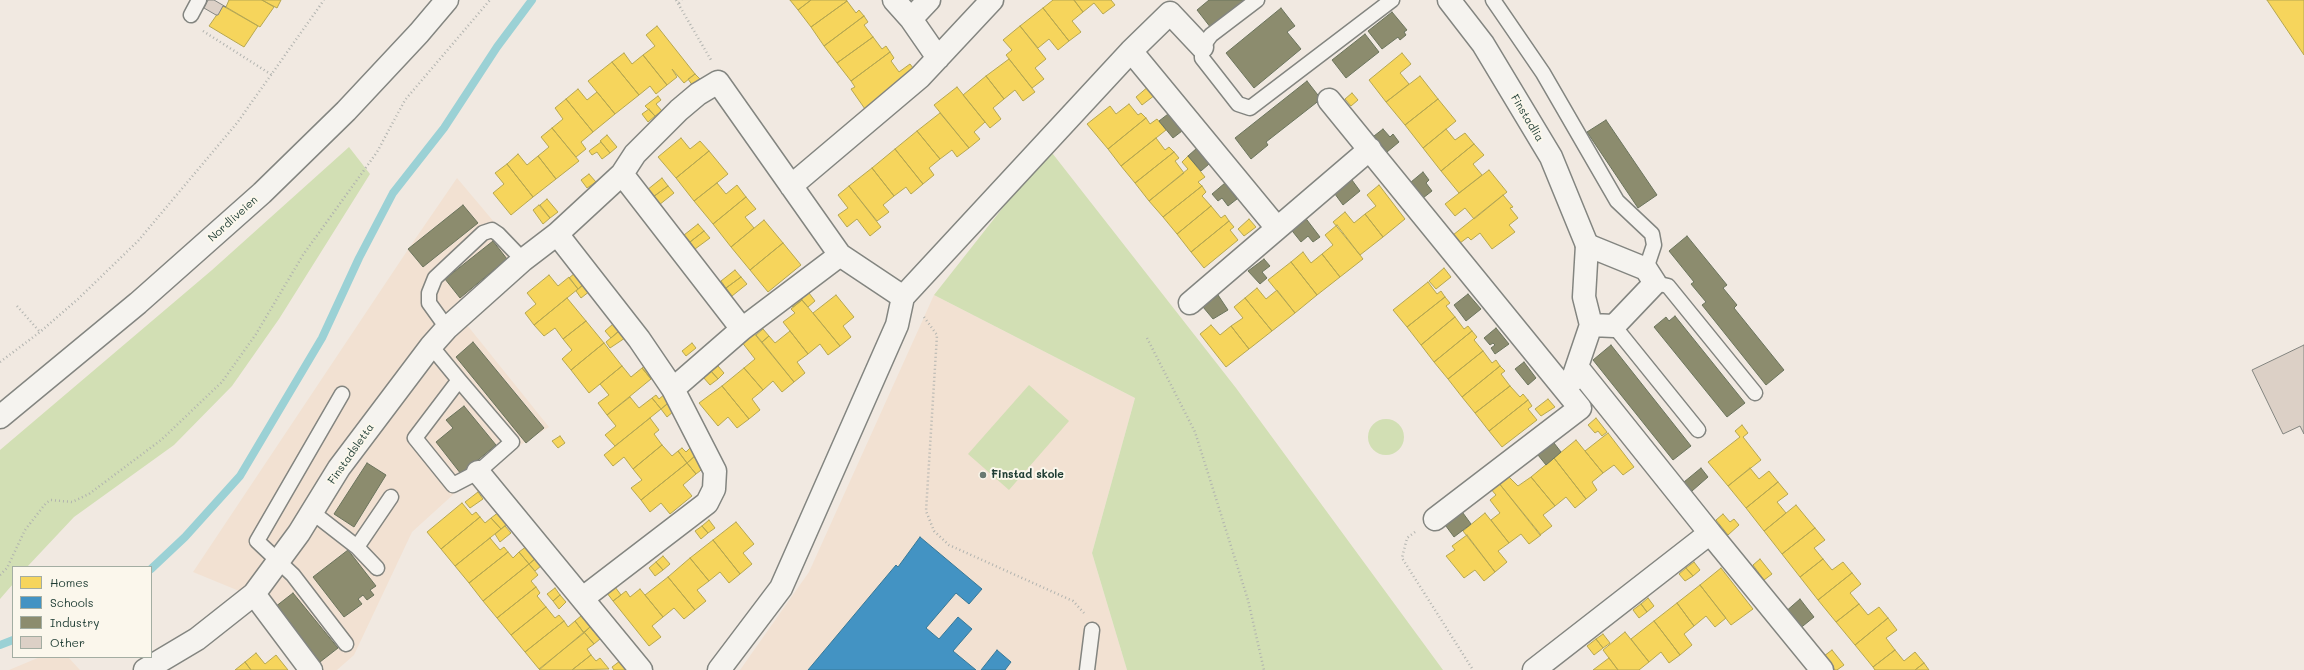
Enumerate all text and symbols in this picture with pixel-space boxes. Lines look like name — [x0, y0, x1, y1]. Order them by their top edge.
street label: Finstadlia — [1508, 92, 1546, 144]
street label: Nordliveien — [205, 193, 261, 245]
street label: Finstadsletta — [325, 421, 377, 487]
place label: Finstad skole — [991, 468, 1064, 482]
marker: Finstad skole — [978, 470, 988, 480]
legend — [12, 566, 152, 658]
text: Homes — [50, 574, 89, 590]
text: Schools — [50, 594, 94, 610]
text: Industry — [50, 614, 99, 630]
text: Other — [50, 634, 85, 650]

